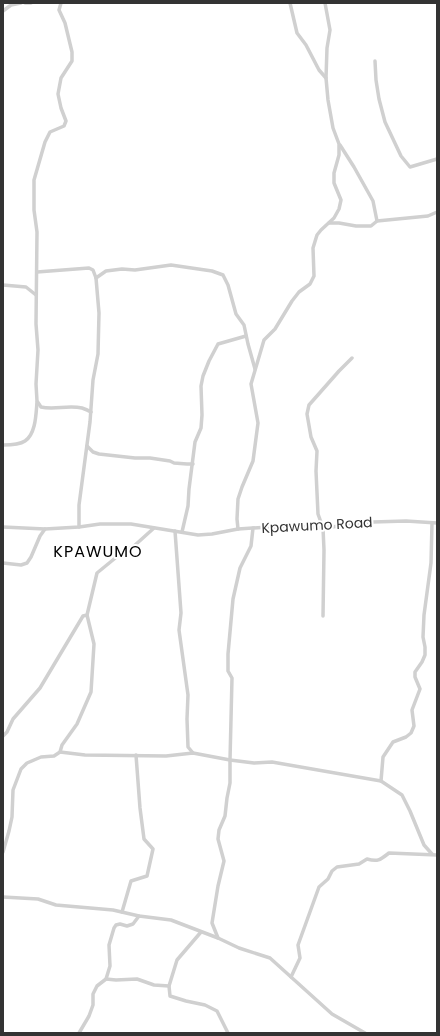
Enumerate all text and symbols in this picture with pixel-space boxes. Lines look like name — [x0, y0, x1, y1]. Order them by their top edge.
street label: Kpawumo Road — [261, 512, 373, 538]
district label: KPAWUMO — [53, 540, 143, 563]

